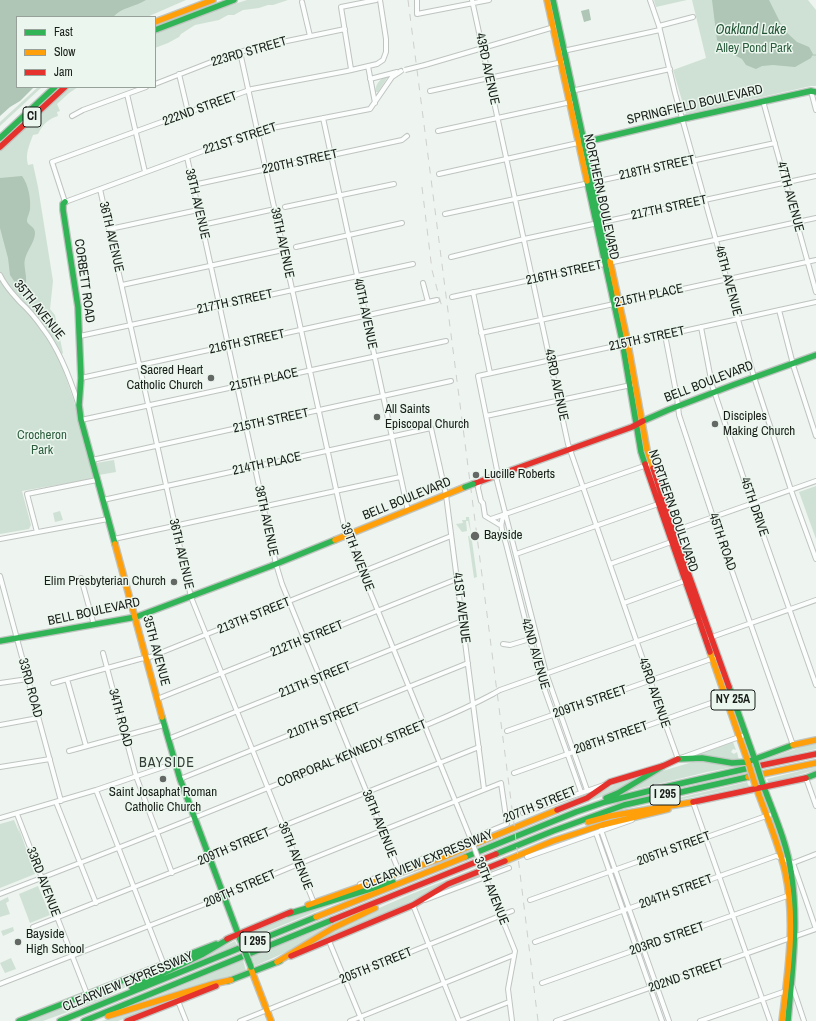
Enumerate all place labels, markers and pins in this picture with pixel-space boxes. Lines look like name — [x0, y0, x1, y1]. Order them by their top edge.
place label: Sacred Heart Catholic Church — [127, 363, 203, 394]
marker: Sacred Heart Catholic Church — [206, 373, 216, 383]
place label: All Saints Episcopal Church — [385, 402, 469, 433]
place label: Disciples Making Church — [723, 409, 795, 440]
marker: All Saints Episcopal Church — [372, 412, 382, 422]
marker: Disciples Making Church — [710, 419, 720, 429]
place label: Lucille Roberts — [484, 467, 555, 483]
marker: Lucille Roberts — [471, 470, 481, 480]
place label: Bayside — [484, 528, 523, 544]
marker: Bayside — [469, 530, 481, 542]
place label: Elim Presbyterian Church — [44, 574, 166, 590]
marker: Elim Presbyterian Church — [169, 577, 179, 587]
marker: Saint Josaphat Roman Catholic Church — [158, 774, 168, 784]
place label: Saint Josaphat Roman Catholic Church — [109, 785, 217, 816]
place label: Bayside High School — [26, 927, 84, 958]
marker: Bayside High School — [13, 937, 23, 947]

